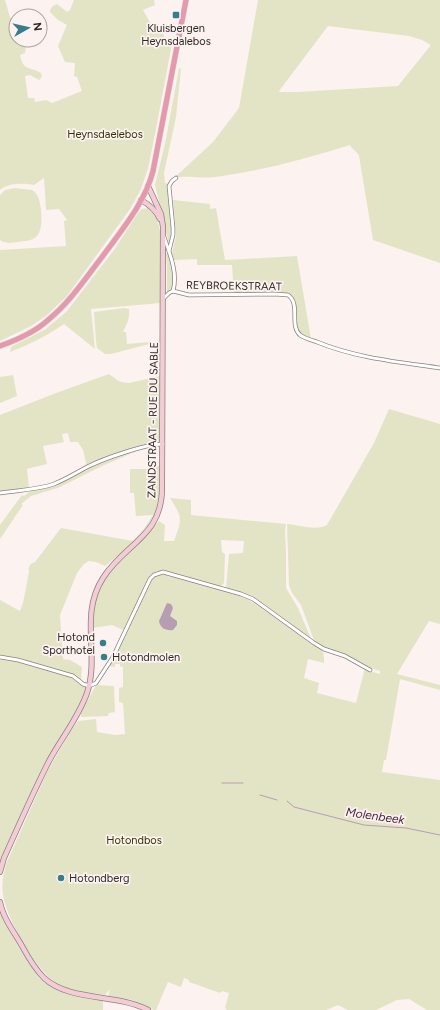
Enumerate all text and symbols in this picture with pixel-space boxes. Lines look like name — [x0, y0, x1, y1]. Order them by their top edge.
north arrow — [8, 8, 48, 48]
marker: Kluisbergen Heynsdalebos — [171, 10, 181, 20]
text: N — [30, 22, 44, 32]
place label: Kluisbergen Heynsdalebos — [141, 22, 211, 48]
park label: Heynsdaelebos — [67, 128, 143, 141]
street label: REYBROEKSTRAAT — [186, 279, 282, 293]
street label: ZANDSTRAAT - RUE DU SABLE — [145, 342, 161, 498]
place label: Hotond Sporthotel — [42, 631, 95, 657]
marker: Hotond Sporthotel — [98, 638, 108, 648]
place label: Hotondmolen — [112, 651, 180, 664]
marker: Hotondmolen — [99, 652, 109, 662]
water label: Molenbeek — [345, 805, 406, 827]
park label: Hotondbos — [106, 834, 162, 847]
place label: Hotondberg — [69, 872, 129, 885]
marker: Hotondberg — [56, 873, 66, 883]

